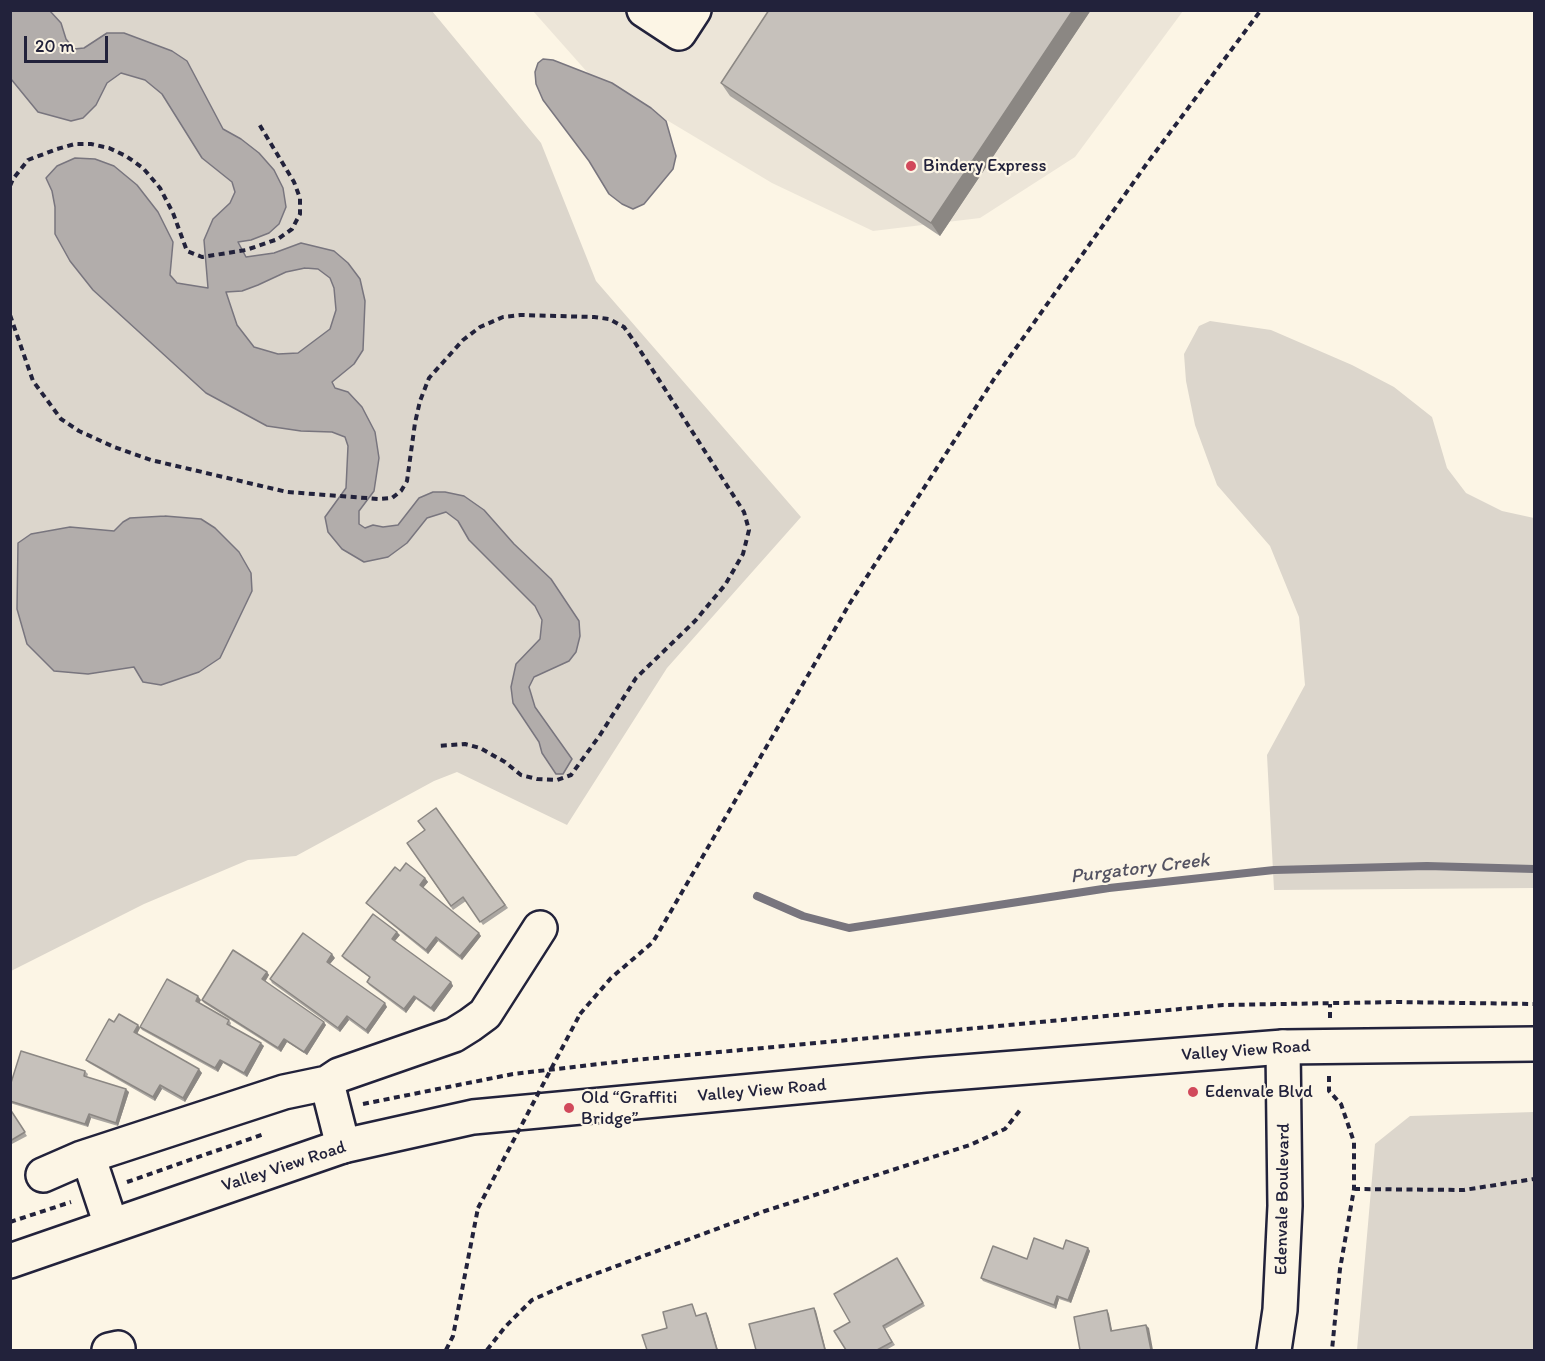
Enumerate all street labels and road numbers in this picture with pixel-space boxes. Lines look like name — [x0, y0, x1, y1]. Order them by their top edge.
street label: Valley View Road — [1181, 1036, 1311, 1066]
street label: Valley View Road — [697, 1075, 827, 1107]
street label: Edenvale Boulevard — [1271, 1123, 1295, 1275]
street label: Valley View Road — [219, 1137, 349, 1197]

